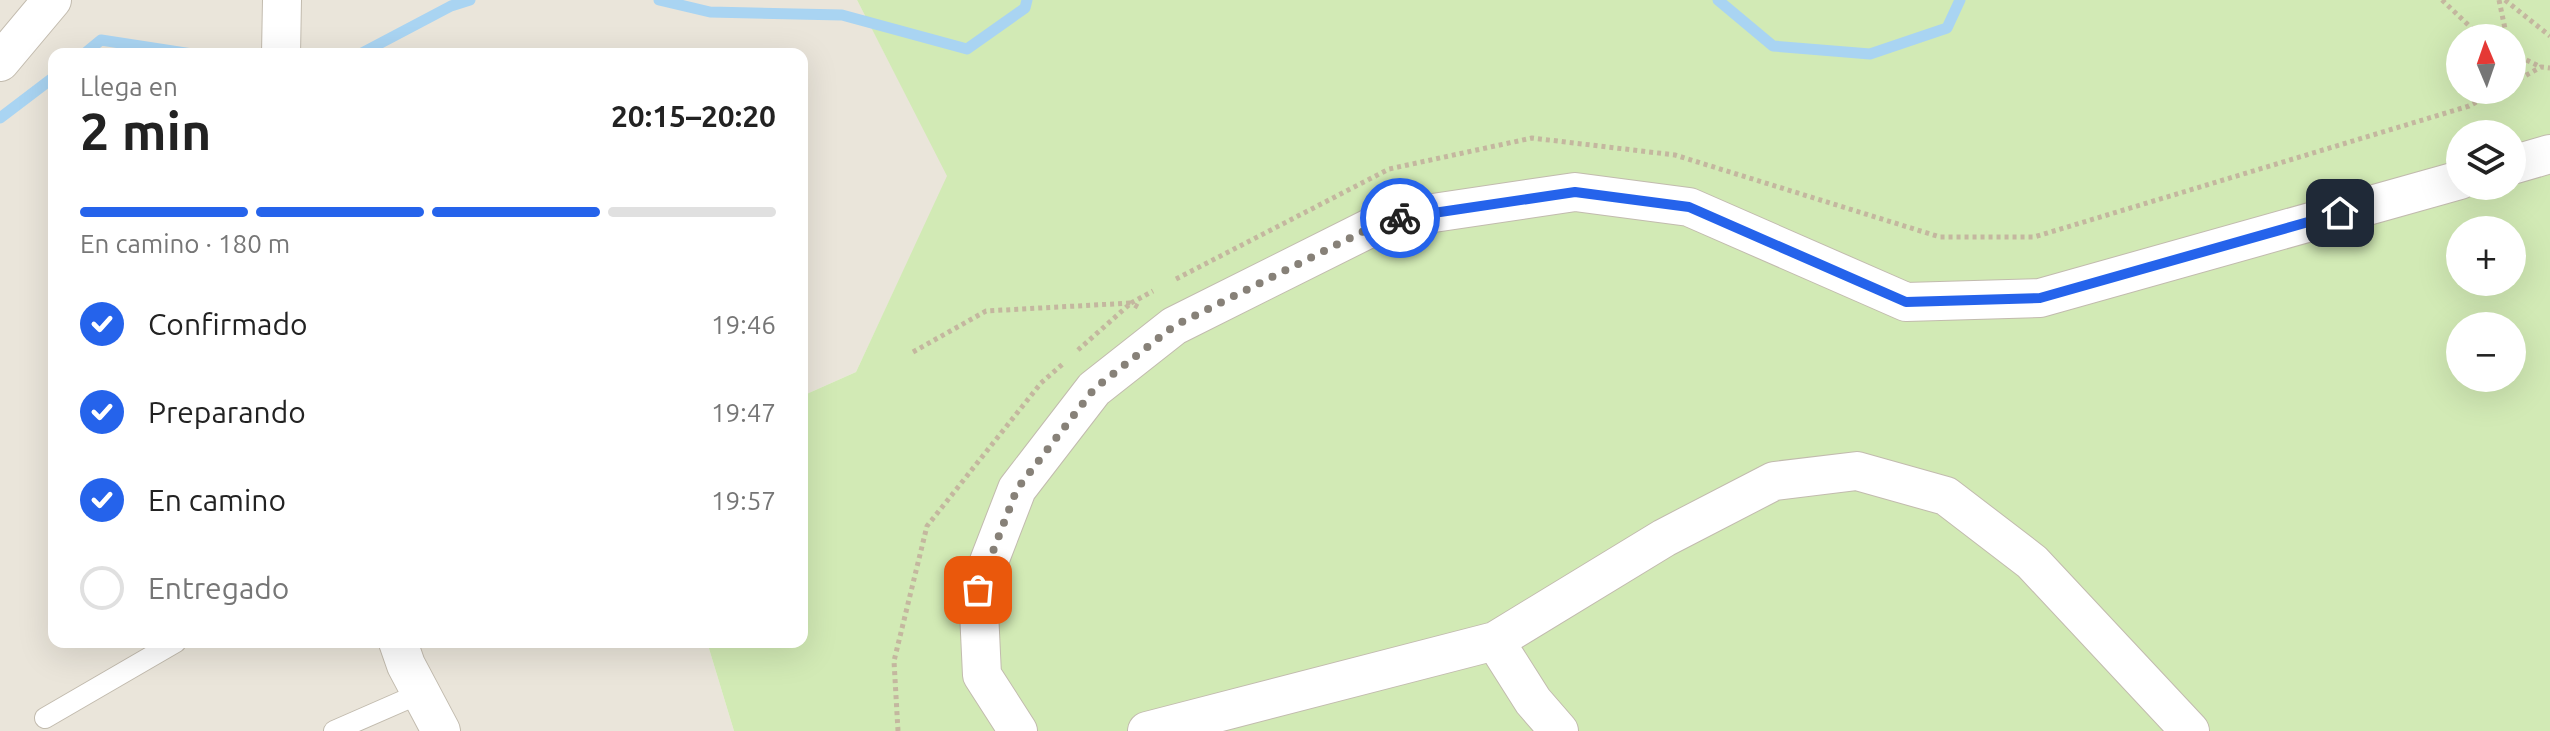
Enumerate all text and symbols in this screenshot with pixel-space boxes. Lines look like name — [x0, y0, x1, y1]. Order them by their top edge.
north arrow — [2446, 24, 2526, 104]
map controls — [2446, 24, 2526, 392]
text: Llega en — [80, 72, 178, 101]
text: 20:15–20:20 — [611, 99, 776, 133]
text: 2 min — [80, 102, 211, 160]
button: layers — [2446, 120, 2526, 200]
courier — [1360, 178, 1440, 258]
pin — [2306, 179, 2374, 247]
icon: home — [2318, 191, 2362, 235]
icon: bike — [1378, 196, 1422, 240]
button: + — [2446, 216, 2526, 296]
text: En camino · 180 m — [80, 229, 290, 258]
icon: check — [80, 302, 124, 346]
text: Confirmado — [148, 307, 308, 341]
text: 19:46 — [711, 310, 776, 339]
button: − — [2446, 312, 2526, 392]
icon: check — [80, 390, 124, 434]
text: Preparando — [148, 395, 306, 429]
text: 19:47 — [711, 398, 776, 427]
icon: check — [80, 478, 124, 522]
text: En camino — [148, 483, 286, 517]
text: 19:57 — [711, 486, 776, 515]
pin — [944, 556, 1012, 624]
icon: bag — [956, 568, 1000, 612]
text: Entregado — [148, 571, 289, 605]

